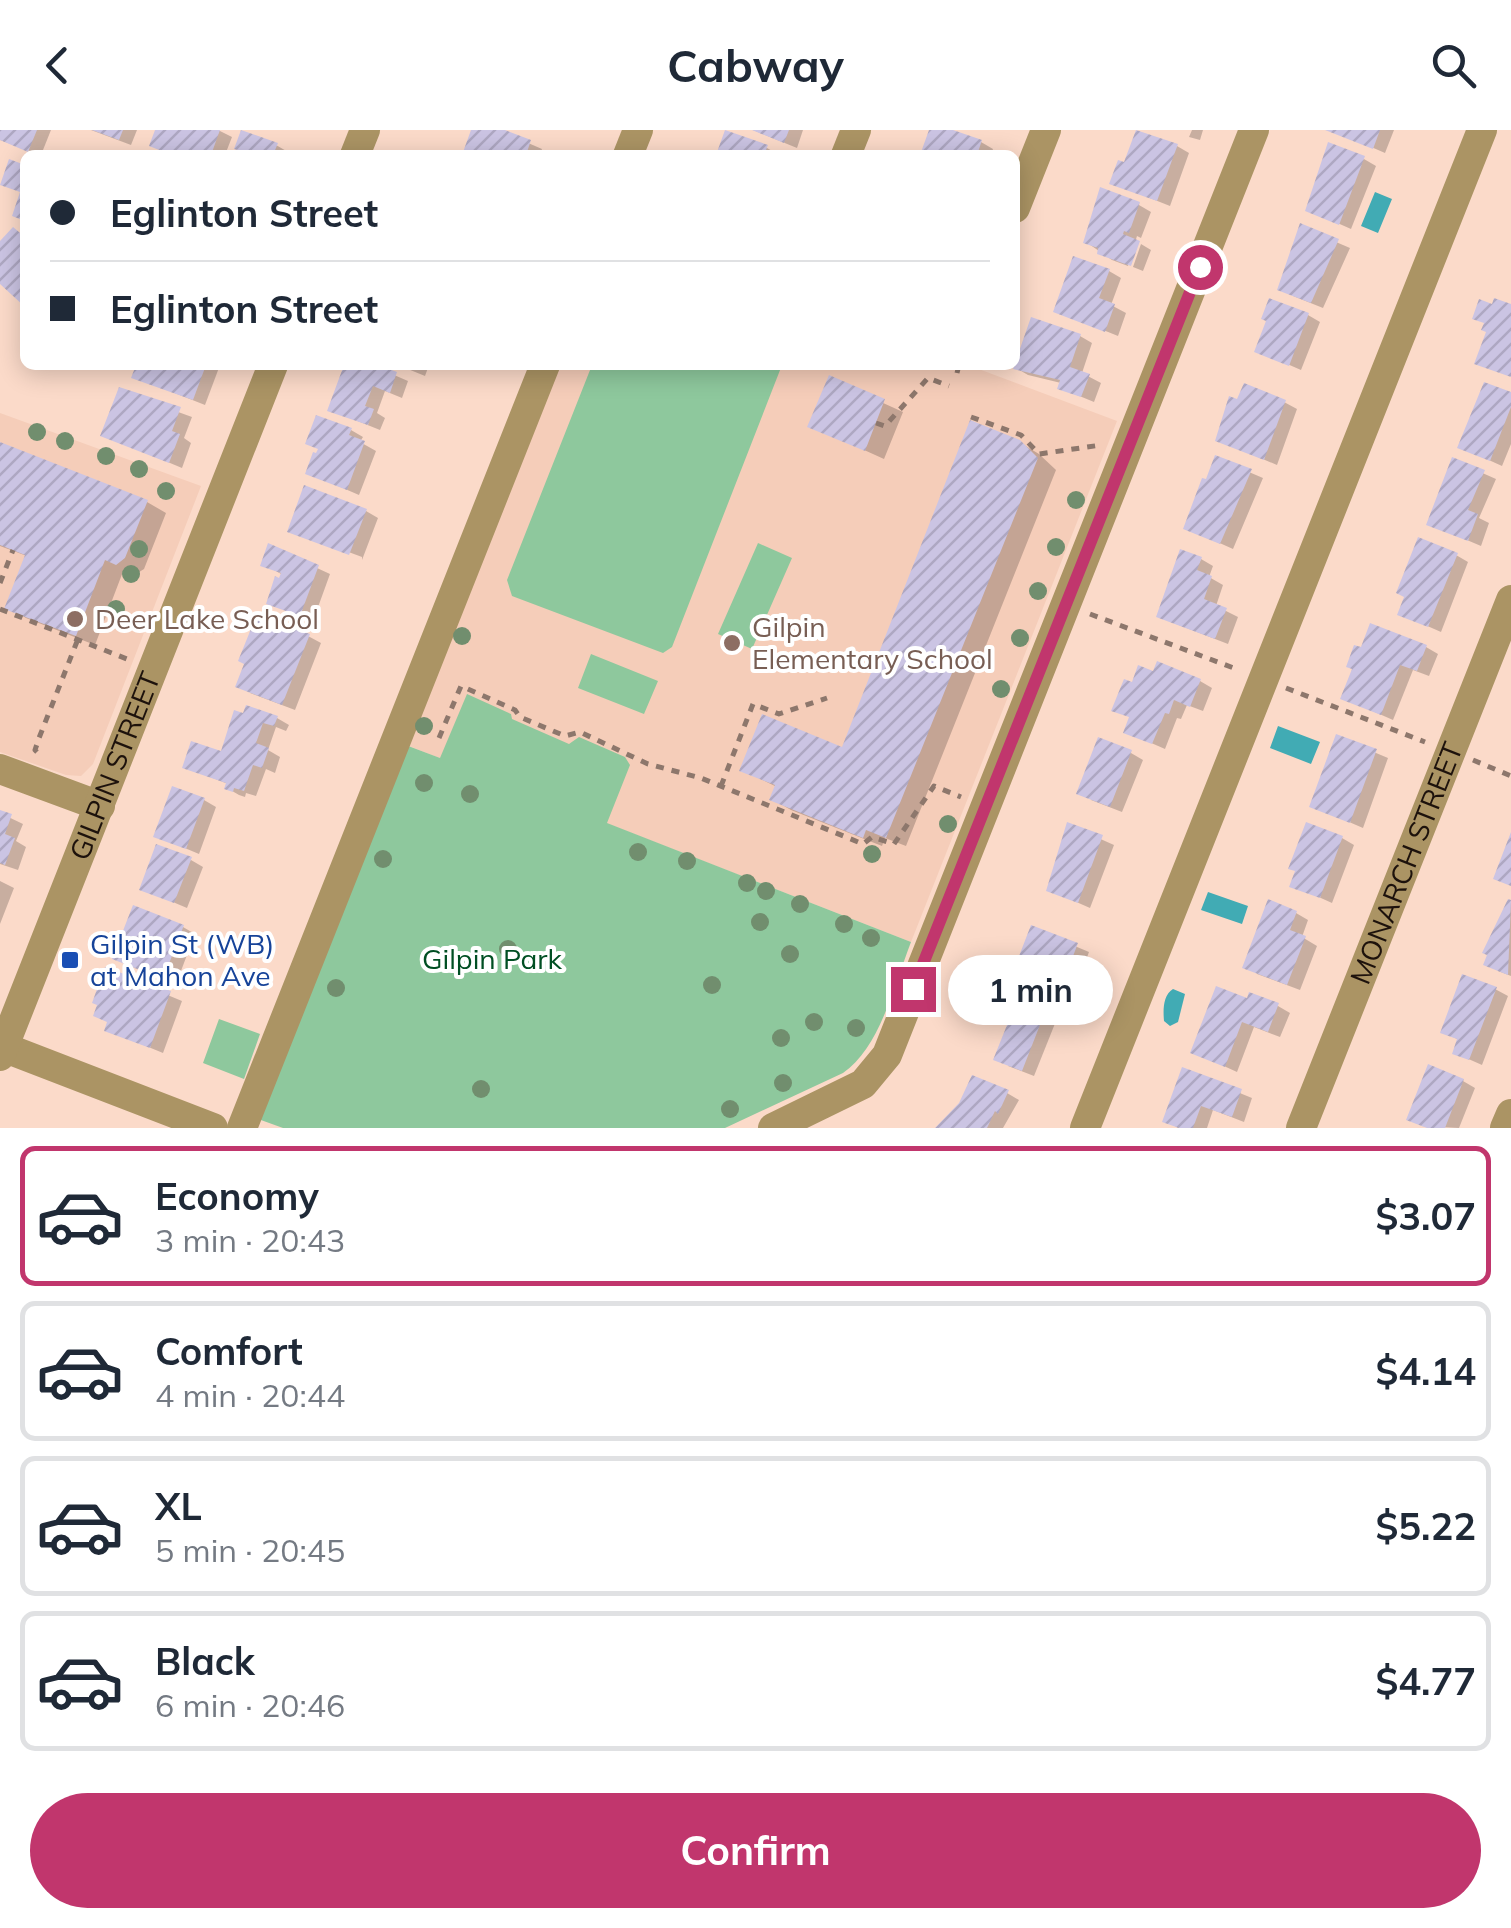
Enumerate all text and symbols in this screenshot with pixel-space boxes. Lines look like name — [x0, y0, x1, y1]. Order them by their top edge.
text: Cabway — [667, 37, 844, 93]
icon: back — [30, 38, 85, 93]
icon: search — [1426, 38, 1481, 93]
text: Eglinton Street — [110, 189, 378, 237]
route start — [1178, 245, 1223, 290]
text: Eglinton Street — [110, 285, 378, 333]
place label: Deer Lake School — [95, 601, 319, 636]
marker: Deer Lake School — [64, 608, 86, 630]
place label: Gilpin Elementary School — [752, 609, 993, 676]
marker: Gilpin Elementary School — [721, 632, 743, 654]
street label: GILPIN STREET — [61, 666, 167, 865]
street label: MONARCH STREET — [1342, 737, 1470, 989]
place label: Gilpin St (WB) at Mahon Ave — [90, 926, 274, 993]
park label: Gilpin Park — [422, 941, 563, 976]
marker: Gilpin St (WB) at Mahon Ave — [59, 949, 81, 971]
callout: 1 min — [948, 954, 1113, 1024]
route end — [891, 967, 936, 1012]
text: 1 min — [988, 970, 1073, 1010]
icon: car — [35, 1171, 125, 1261]
text: Economy — [155, 1172, 319, 1220]
text: $3.07 — [1375, 1192, 1476, 1240]
text: 3 min · 20:43 — [155, 1220, 345, 1260]
icon: car — [35, 1326, 125, 1416]
text: Comfort — [155, 1327, 303, 1375]
text: $4.14 — [1375, 1347, 1476, 1395]
text: 4 min · 20:44 — [155, 1375, 345, 1415]
icon: car — [35, 1481, 125, 1571]
text: XL — [155, 1482, 202, 1530]
text: $5.22 — [1375, 1502, 1476, 1550]
text: 5 min · 20:45 — [155, 1530, 345, 1570]
icon: car — [35, 1636, 125, 1726]
text: Black — [155, 1637, 255, 1685]
text: $4.77 — [1375, 1657, 1476, 1705]
text: 6 min · 20:46 — [155, 1685, 345, 1725]
button: Confirm — [30, 1793, 1481, 1908]

